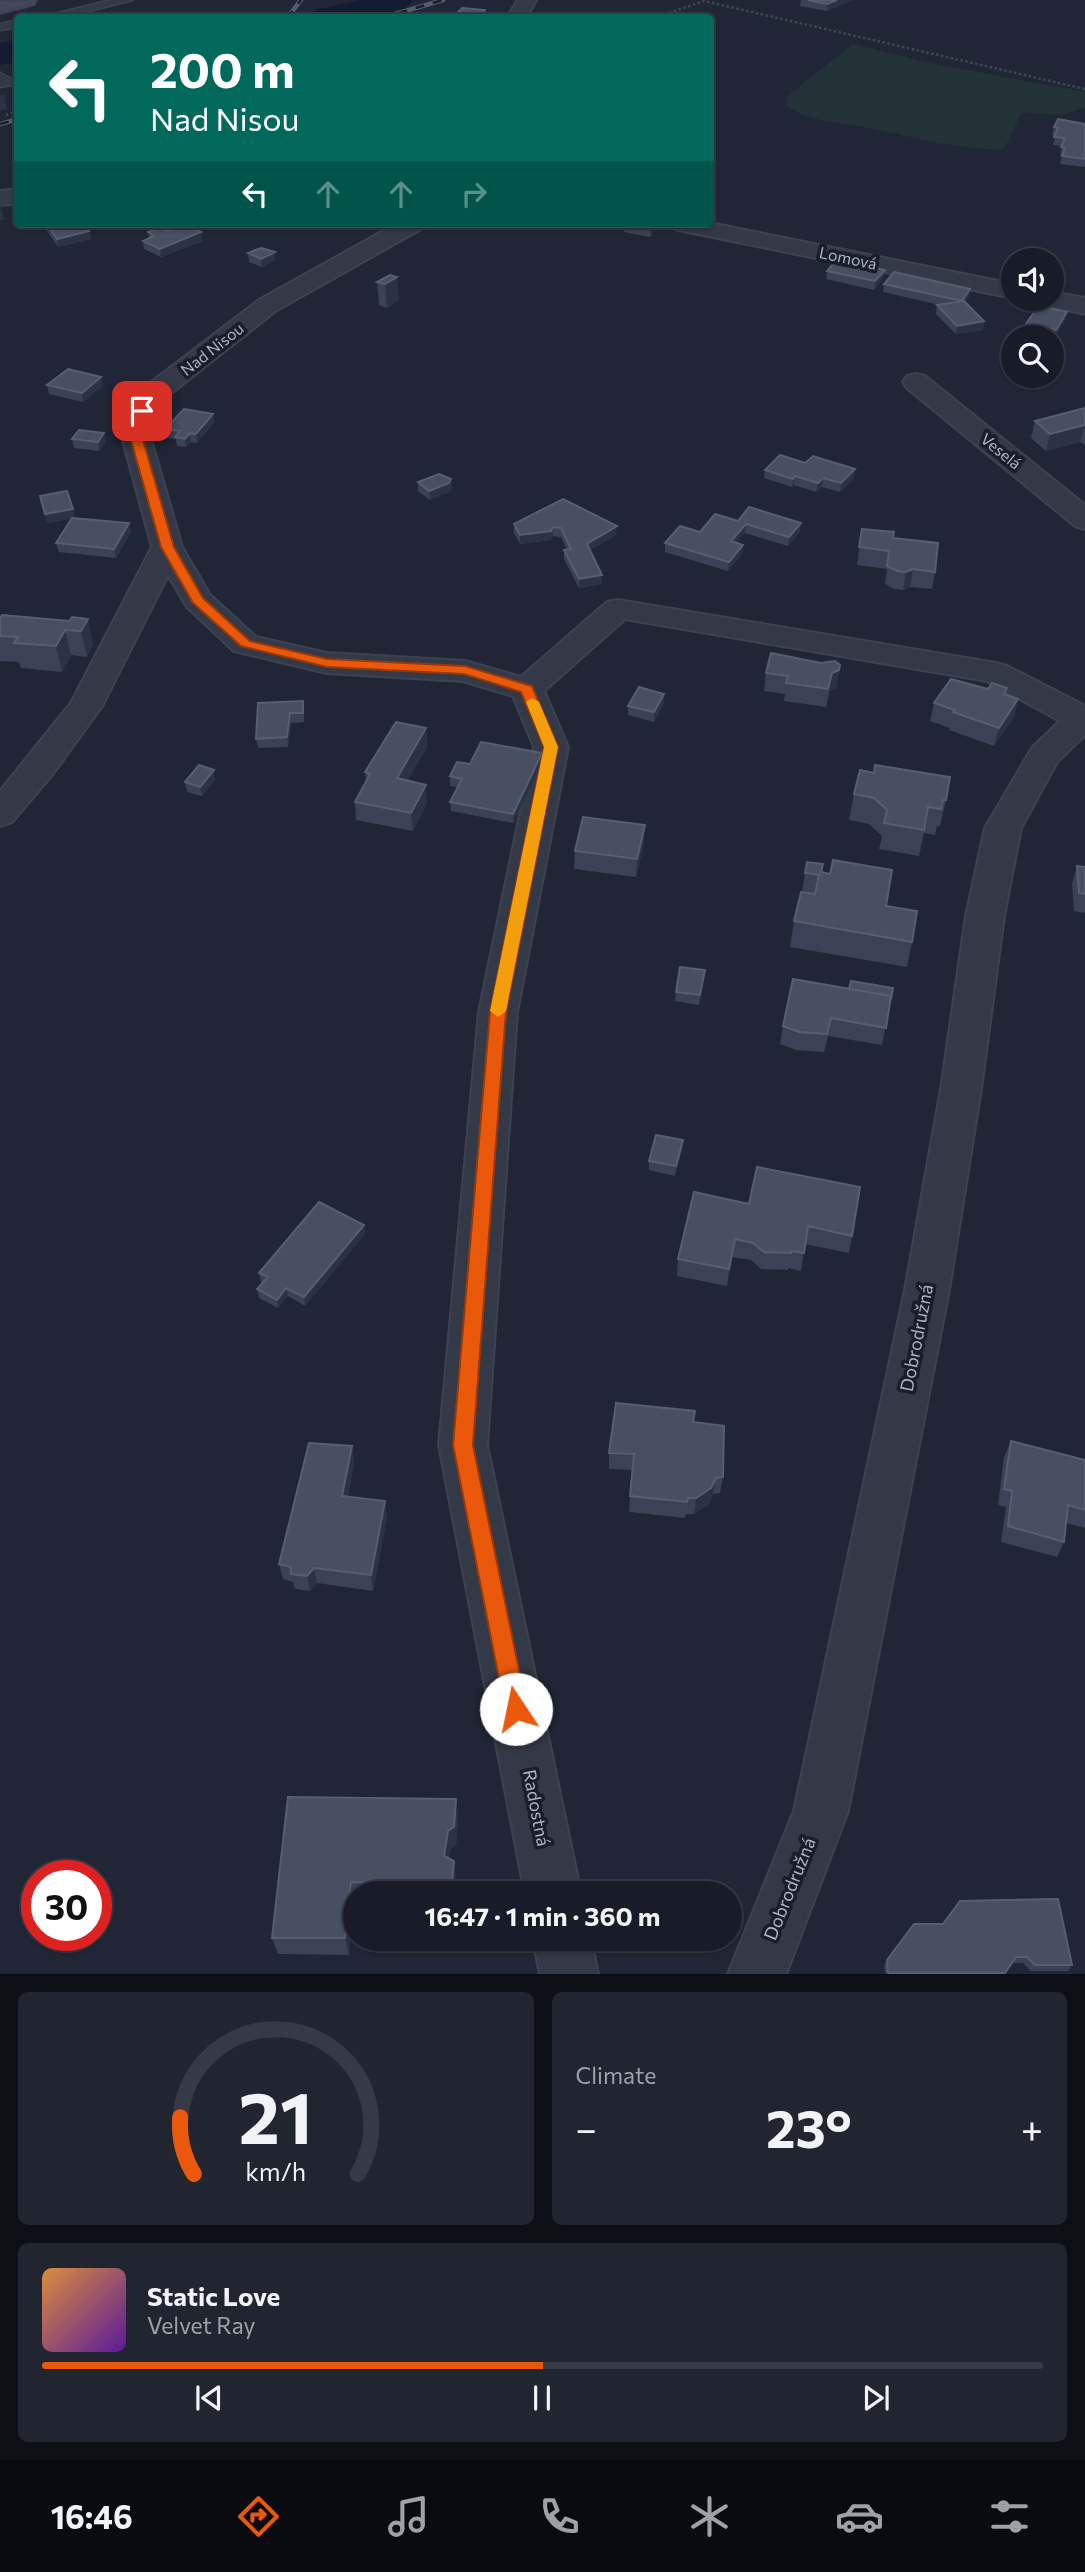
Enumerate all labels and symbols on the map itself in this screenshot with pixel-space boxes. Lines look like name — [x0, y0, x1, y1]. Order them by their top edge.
street label: Lomová — [818, 242, 879, 273]
street label: Nad Nisou — [176, 318, 247, 379]
pin — [112, 381, 172, 441]
street label: Veselá — [977, 429, 1025, 473]
street label: Dobrodružná — [895, 1282, 937, 1393]
position arrow — [479, 1672, 553, 1746]
street label: Radostná — [519, 1768, 555, 1848]
street label: Dobrodružná — [759, 1834, 820, 1943]
speed limit sign: 30 — [21, 1860, 112, 1951]

